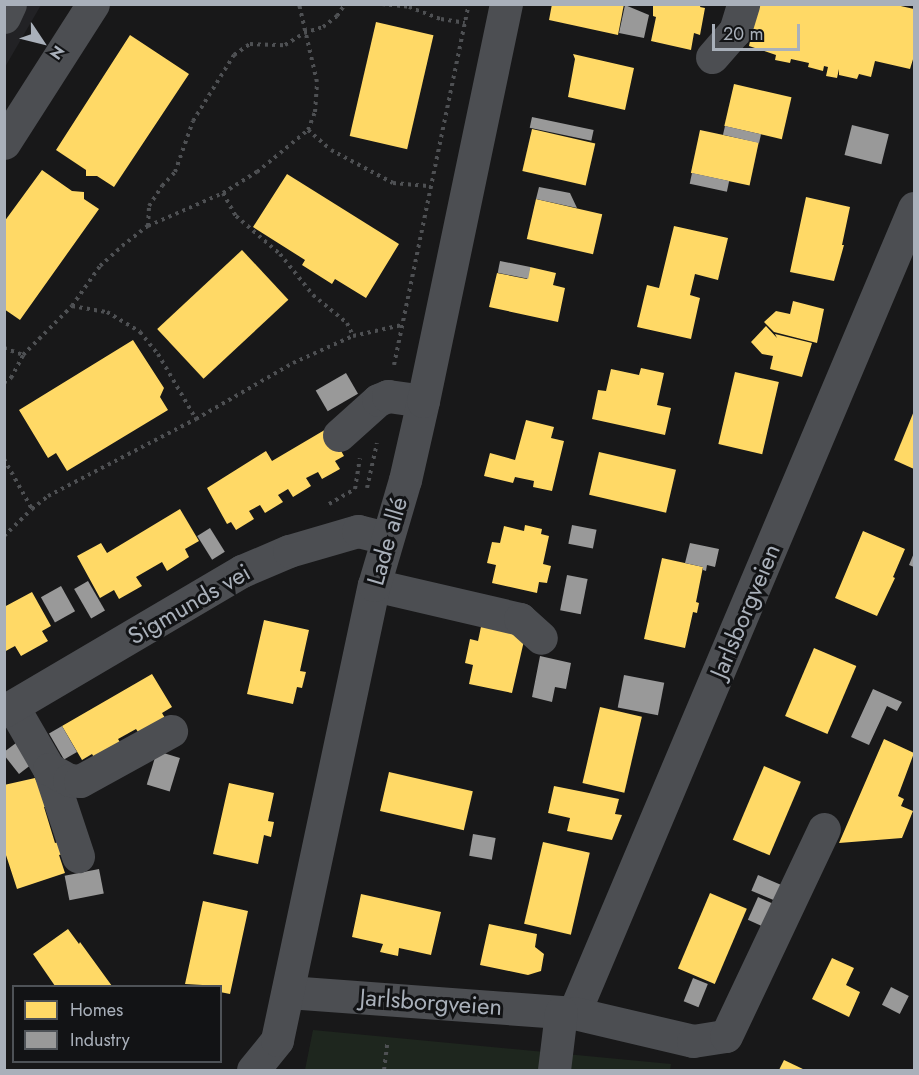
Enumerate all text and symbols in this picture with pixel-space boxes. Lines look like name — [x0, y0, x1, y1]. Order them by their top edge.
north arrow — [12, 12, 72, 72]
scale bar — [715, 12, 804, 50]
text: 20 m — [723, 21, 763, 47]
text: N — [44, 41, 70, 64]
street label: Lade allé — [361, 494, 413, 588]
street label: Jarlsborgveien — [704, 540, 786, 682]
street label: Sigmunds vei — [123, 557, 255, 651]
street label: Jarlsborgveien — [359, 983, 503, 1021]
legend — [12, 985, 222, 1063]
text: Homes — [70, 997, 123, 1023]
text: Industry — [70, 1027, 130, 1053]

